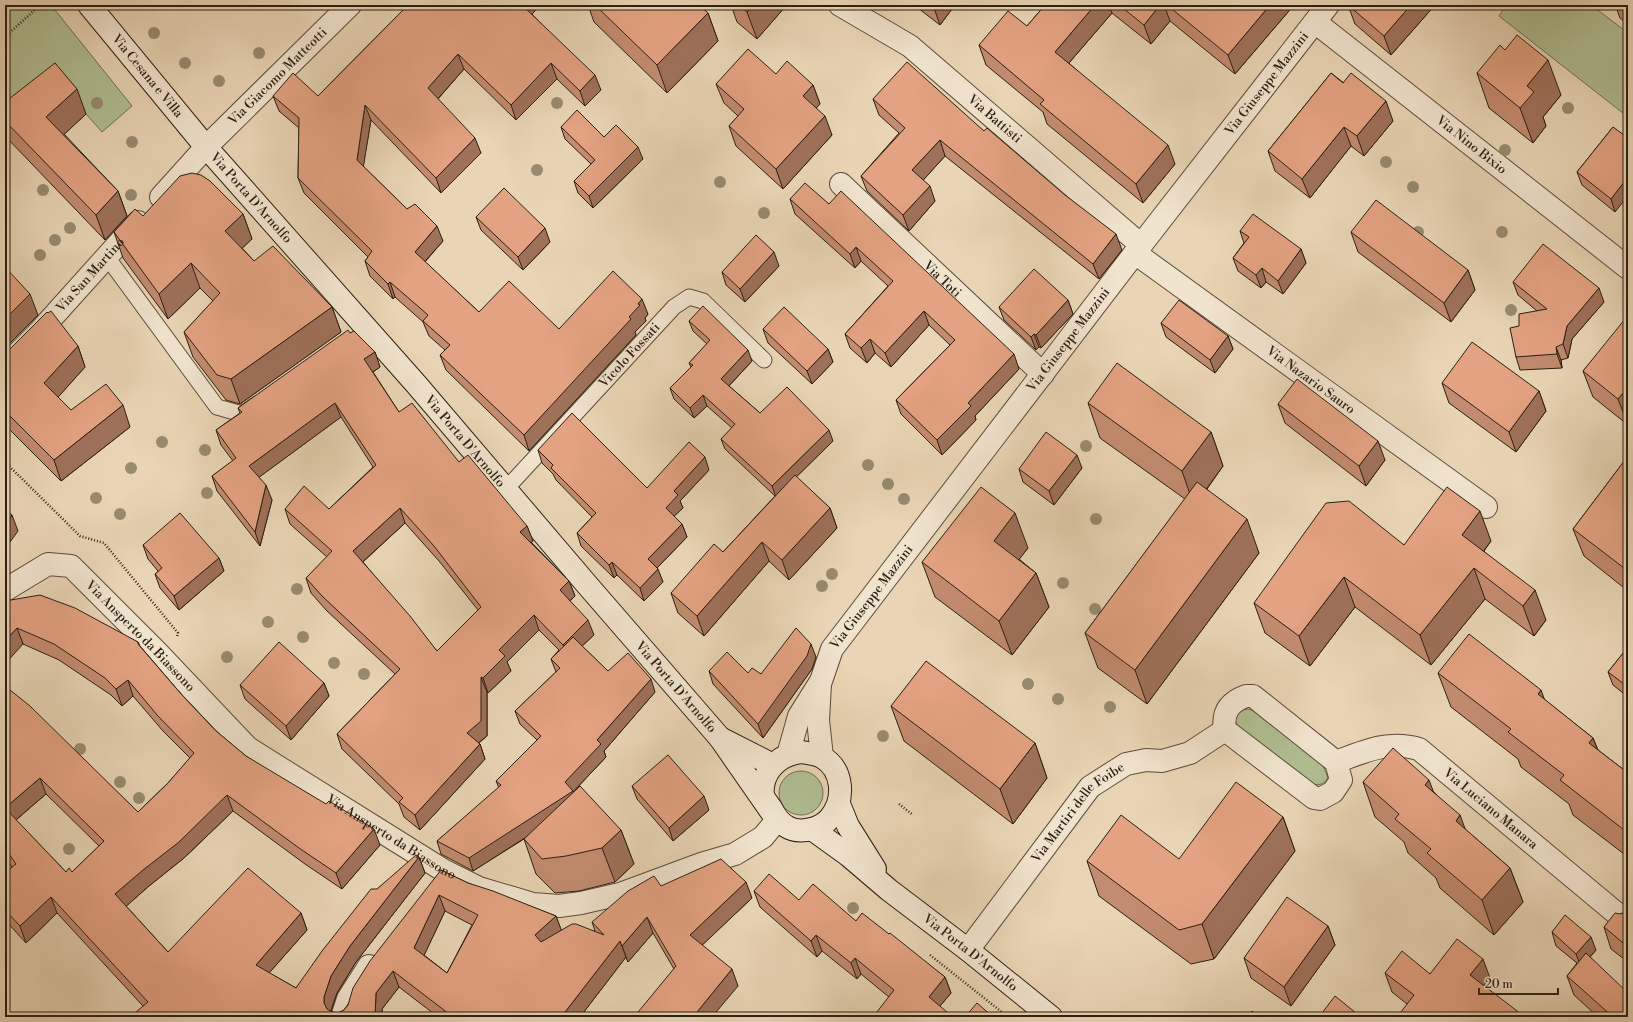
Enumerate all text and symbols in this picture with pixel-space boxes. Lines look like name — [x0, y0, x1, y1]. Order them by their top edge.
street label: Via Giacomo Matteotti — [224, 24, 330, 129]
street label: Via Giuseppe Mazzini — [1221, 29, 1312, 139]
street label: Via Cesana e Villa — [108, 30, 187, 121]
street label: Via Battisti — [964, 91, 1025, 147]
street label: Via Nino Bixio — [1432, 112, 1510, 178]
street label: Via Porta D'Arnolfo — [206, 148, 296, 247]
street label: Via San Martino — [52, 234, 128, 316]
street label: Via Toti — [919, 257, 965, 301]
street label: Via Giuseppe Mazzini — [1023, 285, 1113, 396]
street label: Vicolo Fossati — [595, 320, 663, 392]
street label: Via Nazario Sauro — [1263, 342, 1358, 418]
street label: Via Porta D'Arnolfo — [421, 391, 509, 491]
street label: Via Giuseppe Mazzini — [826, 542, 917, 653]
street label: Via Ansperto da Biassono — [82, 577, 198, 695]
street label: Via Porta D'Arnolfo — [631, 637, 720, 736]
street label: Via Martiri delle Foibe — [1027, 759, 1128, 867]
street label: Via Luciano Manara — [1439, 764, 1541, 853]
street label: Via Ansperto da Biassono — [323, 791, 459, 883]
street label: Via Porta D'Arnolfo — [919, 910, 1021, 995]
scale bar — [1479, 970, 1558, 996]
text: 20 m — [1485, 977, 1513, 992]

